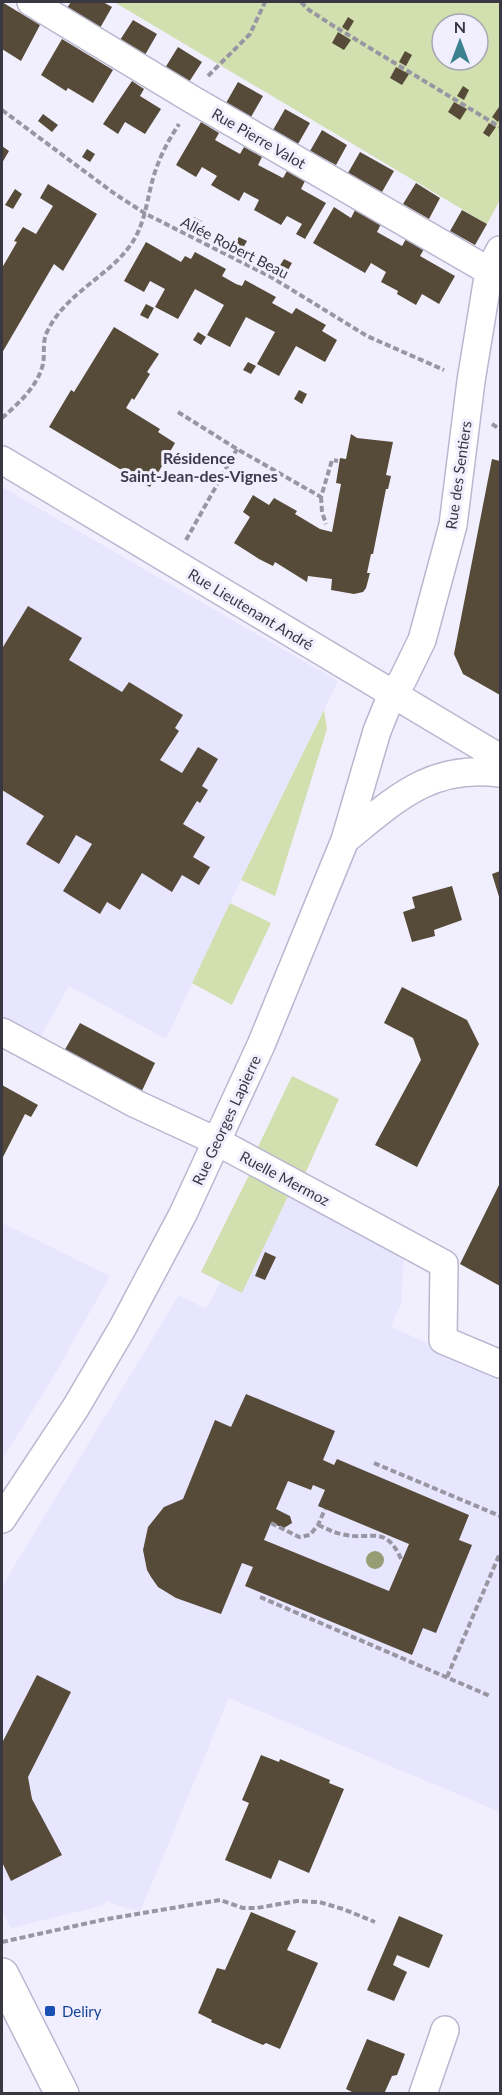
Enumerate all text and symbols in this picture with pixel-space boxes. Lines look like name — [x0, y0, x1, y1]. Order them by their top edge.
north arrow — [430, 12, 490, 72]
text: N — [454, 17, 466, 36]
street label: Rue Pierre Valot — [209, 104, 310, 172]
street label: Allée Robert Beau — [178, 212, 292, 282]
street label: Rue des Sentiers — [441, 420, 475, 530]
district label: Résidence Saint-Jean-des-Vignes — [120, 448, 278, 485]
street label: Rue Lieutenant André — [185, 565, 317, 654]
street label: Rue Georges Lapierre — [188, 1052, 264, 1188]
street label: Ruelle Mermoz — [237, 1147, 333, 1209]
place label: Deliry — [62, 2002, 102, 2020]
marker: Deliry — [43, 2004, 57, 2018]

